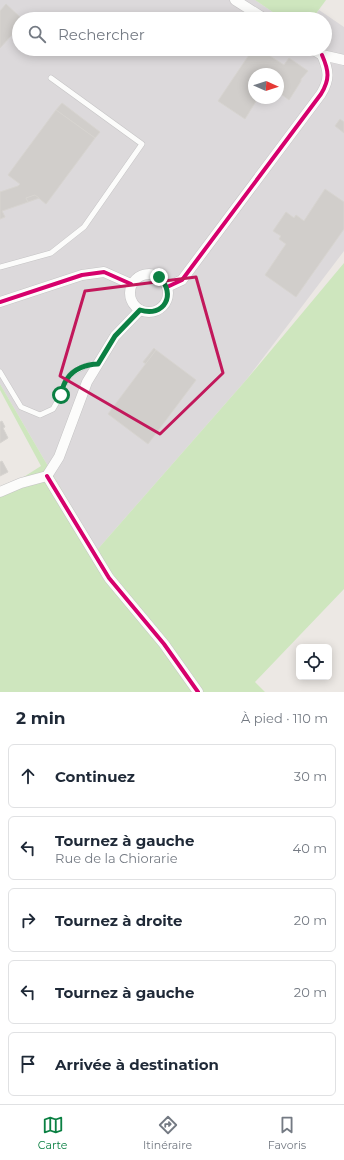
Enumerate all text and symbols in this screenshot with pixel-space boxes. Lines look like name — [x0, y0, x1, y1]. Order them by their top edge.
search box — [12, 12, 332, 56]
icon: search — [26, 23, 48, 45]
text: Rechercher — [58, 25, 145, 44]
north arrow — [248, 68, 284, 104]
route end — [150, 268, 168, 286]
route start — [52, 386, 70, 404]
map controls — [296, 644, 332, 680]
button: locate — [296, 644, 332, 680]
text: 2 min — [16, 708, 66, 728]
text: À pied · 110 m — [241, 710, 328, 726]
icon: ahead — [17, 765, 39, 787]
text: Continuez — [55, 767, 135, 786]
text: 30 m — [294, 768, 327, 784]
text: Tournez à gauche — [55, 831, 194, 850]
icon: left — [17, 837, 39, 859]
text: 40 m — [293, 840, 327, 856]
text: Rue de la Chiorarie — [55, 850, 178, 866]
icon: right — [17, 909, 39, 931]
text: Tournez à droite — [55, 911, 183, 930]
text: 20 m — [294, 912, 327, 928]
icon: left — [17, 981, 39, 1003]
text: Tournez à gauche — [55, 983, 194, 1002]
text: 20 m — [294, 984, 327, 1000]
icon: arrive — [17, 1053, 39, 1075]
text: Arrivée à destination — [55, 1055, 219, 1074]
tab: Carte — [38, 1114, 67, 1152]
tab: Itinéraire — [143, 1114, 192, 1152]
tab: Favoris — [268, 1114, 306, 1152]

